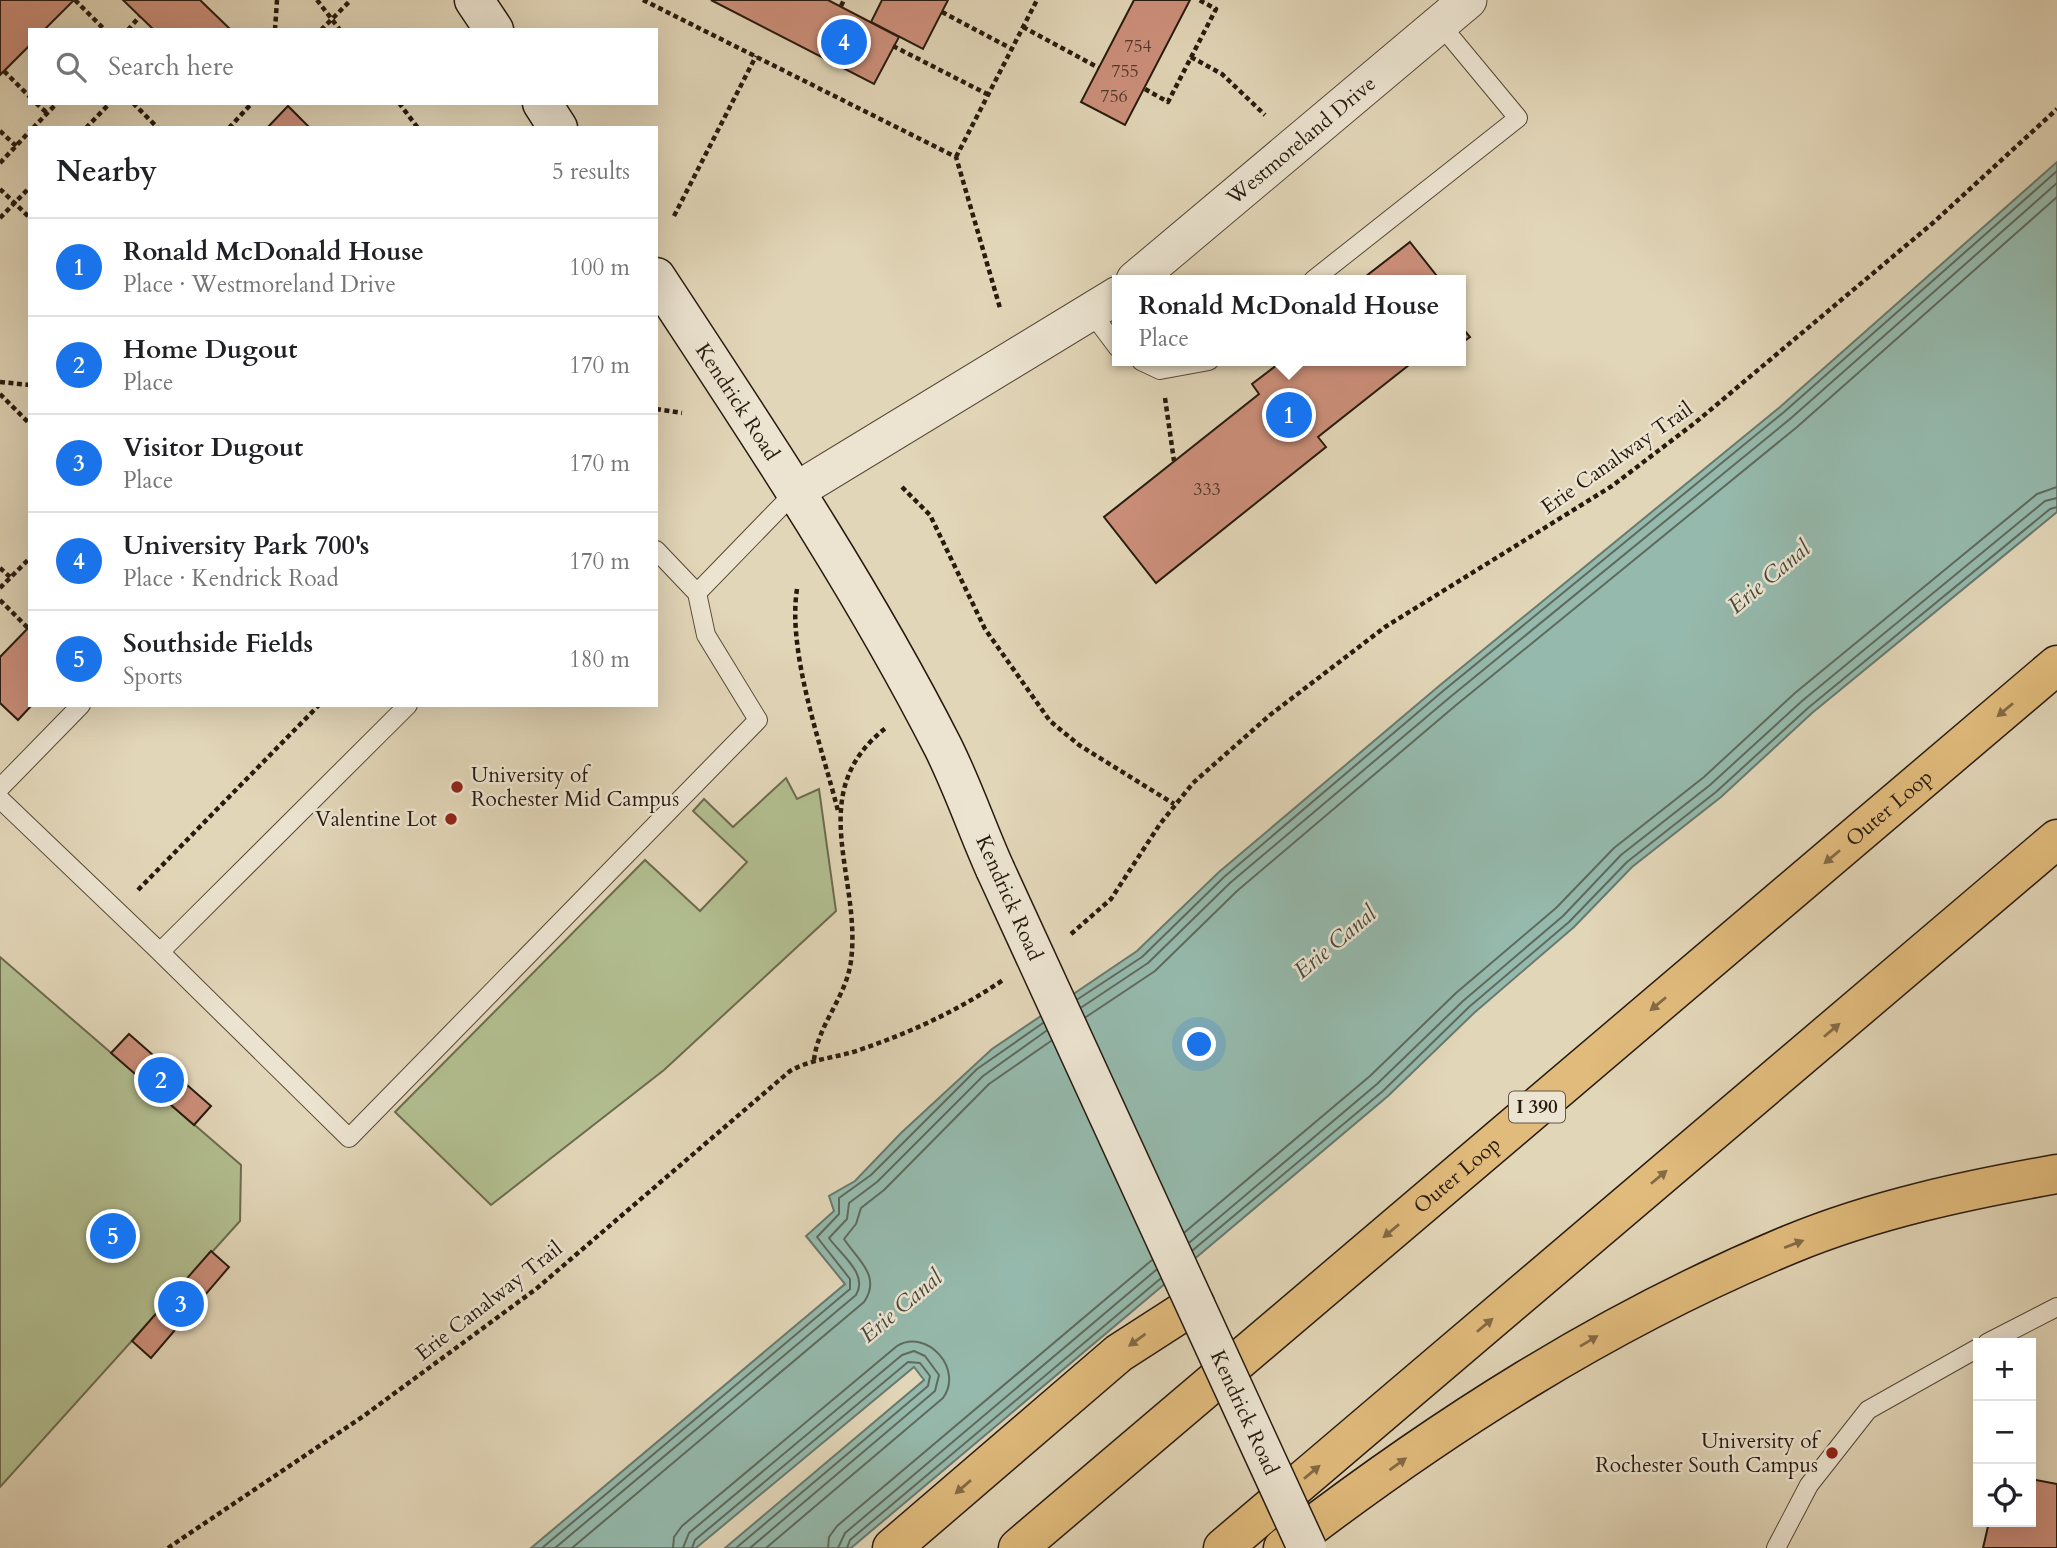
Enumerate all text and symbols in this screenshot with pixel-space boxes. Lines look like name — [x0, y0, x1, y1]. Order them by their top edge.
pin: 4 — [821, 16, 867, 68]
search box — [28, 28, 658, 105]
house number: 754 — [1124, 34, 1152, 59]
icon: search — [52, 48, 90, 86]
text: Search here — [108, 49, 234, 84]
house number: 755 — [1111, 59, 1139, 84]
street label: Westmoreland Drive — [1220, 69, 1382, 212]
house number: 756 — [1100, 84, 1128, 109]
text: Nearby — [56, 151, 157, 192]
text: 5 results — [552, 156, 630, 187]
text: Ronald McDonald House — [123, 234, 424, 269]
text: 1 — [73, 252, 85, 283]
text: 100 m — [569, 252, 630, 283]
text: Place · Westmoreland Drive — [123, 269, 396, 300]
popup — [1112, 275, 1466, 366]
text: Ronald McDonald House — [1139, 288, 1439, 323]
text: Place — [1139, 323, 1189, 354]
text: Home Dugout — [123, 332, 298, 367]
street label: Kendrick Road — [689, 337, 786, 466]
text: 2 — [73, 350, 85, 381]
text: 170 m — [569, 350, 630, 381]
text: Place — [123, 367, 173, 398]
pin: 1 — [1266, 389, 1312, 441]
street label: Erie Canalway Trail — [1535, 395, 1699, 521]
text: Visitor Dugout — [123, 430, 303, 465]
text: 3 — [73, 448, 85, 479]
text: 170 m — [569, 448, 630, 479]
text: Place — [123, 465, 173, 496]
house number: 333 — [1193, 477, 1221, 502]
text: University Park 700's — [123, 528, 369, 563]
water label: Erie Canal — [1721, 533, 1817, 621]
text: 4 — [73, 546, 85, 577]
text: 170 m — [569, 546, 630, 577]
text: Place · Kendrick Road — [123, 563, 339, 594]
text: Southside Fields — [123, 626, 313, 661]
text: 5 — [73, 644, 85, 675]
text: 180 m — [569, 644, 630, 675]
text: Sports — [123, 661, 183, 692]
one-way arrow — [1996, 702, 2014, 718]
place label: University of Rochester Mid Campus — [471, 761, 679, 814]
street label: Outer Loop — [1839, 763, 1939, 853]
marker: University of Rochester Mid Campus — [449, 779, 465, 795]
place label: Valentine Lot — [315, 805, 437, 834]
marker: Valentine Lot — [443, 811, 459, 827]
street label: Kendrick Road — [968, 831, 1050, 965]
one-way arrow — [1823, 849, 1840, 864]
water label: Erie Canal — [1287, 898, 1383, 986]
one-way arrow — [1649, 996, 1667, 1012]
one-way arrow — [1823, 1022, 1841, 1038]
your location — [1182, 1027, 1216, 1061]
pin: 2 — [138, 1054, 184, 1106]
road number: I 390 — [1509, 1092, 1565, 1122]
street label: Outer Loop — [1407, 1130, 1507, 1220]
one-way arrow — [1650, 1170, 1667, 1185]
pin: 5 — [90, 1210, 136, 1262]
one-way arrow — [1383, 1223, 1400, 1238]
street label: Erie Canalway Trail — [409, 1234, 569, 1368]
one-way arrow — [1784, 1238, 1805, 1249]
water label: Erie Canal — [853, 1262, 949, 1350]
pin: 3 — [158, 1278, 204, 1330]
one-way arrow — [1477, 1318, 1494, 1333]
one-way arrow — [1128, 1333, 1146, 1347]
one-way arrow — [1579, 1335, 1598, 1348]
map controls — [1973, 1338, 2036, 1527]
button: + — [1973, 1338, 2036, 1401]
street label: Kendrick Road — [1203, 1345, 1286, 1480]
button: − — [1973, 1401, 2036, 1464]
place label: University of Rochester South Campus — [1595, 1427, 1822, 1480]
marker: University of Rochester South Campus — [1824, 1445, 1840, 1461]
one-way arrow — [1389, 1458, 1407, 1472]
one-way arrow — [1303, 1464, 1321, 1480]
button: locate — [1973, 1464, 2036, 1527]
one-way arrow — [954, 1479, 972, 1495]

